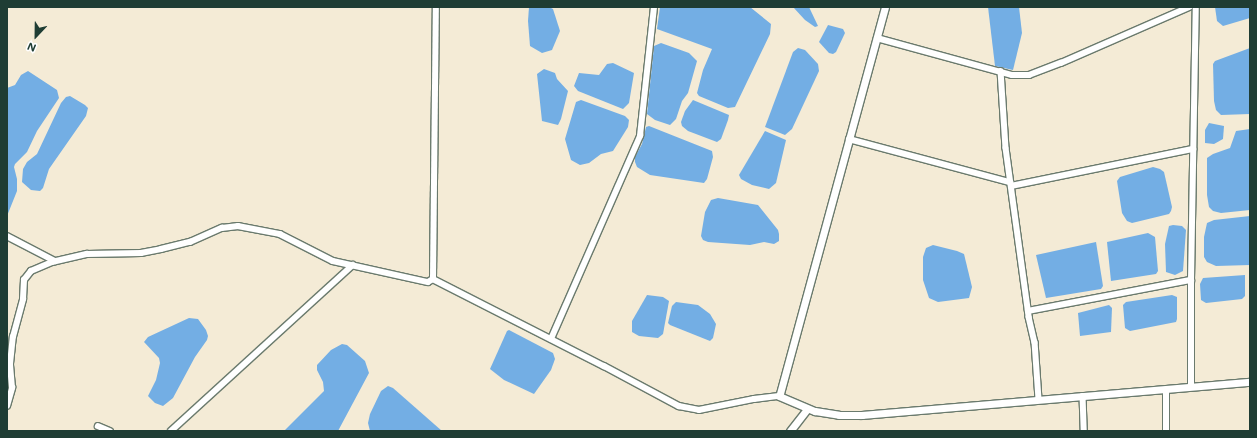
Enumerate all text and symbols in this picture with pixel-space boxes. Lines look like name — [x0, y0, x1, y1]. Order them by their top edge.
north arrow — [16, 16, 56, 56]
text: N — [25, 39, 38, 56]

